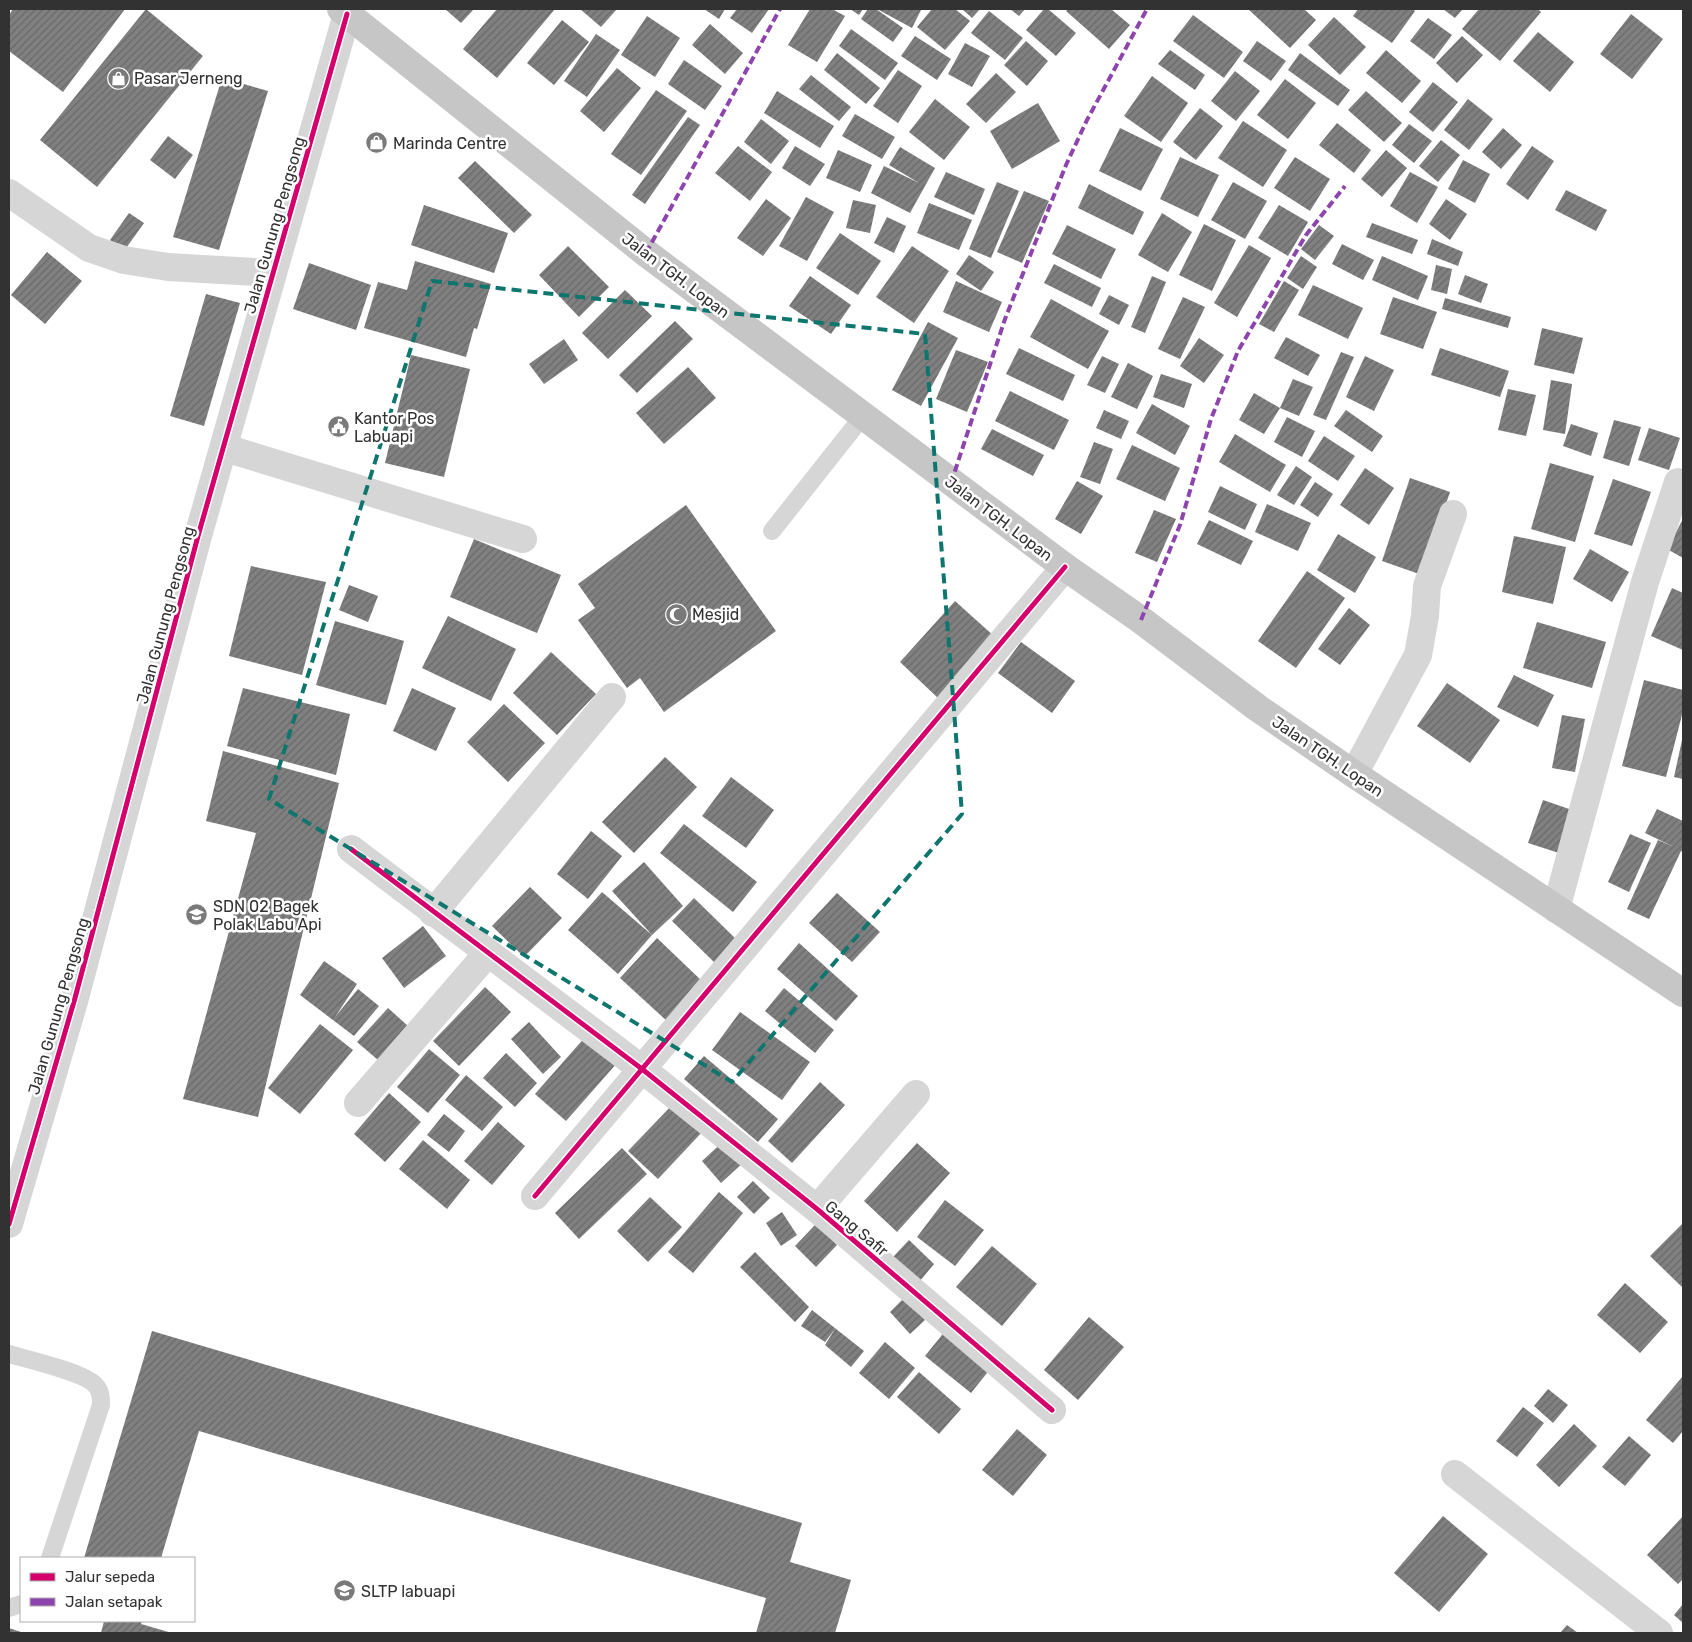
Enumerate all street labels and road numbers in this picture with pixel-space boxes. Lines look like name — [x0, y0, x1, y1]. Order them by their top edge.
street label: Jalan Gunung Pengsong — [240, 134, 309, 316]
street label: Jalan TGH. Lopan — [618, 229, 733, 322]
street label: Jalan TGH. Lopan — [941, 472, 1056, 565]
street label: Jalan Gunung Pengsong — [133, 524, 198, 706]
street label: Jalan TGH. Lopan — [1268, 712, 1387, 801]
street label: Jalan Gunung Pengsong — [24, 915, 93, 1097]
street label: Gang Safir — [821, 1197, 892, 1260]

